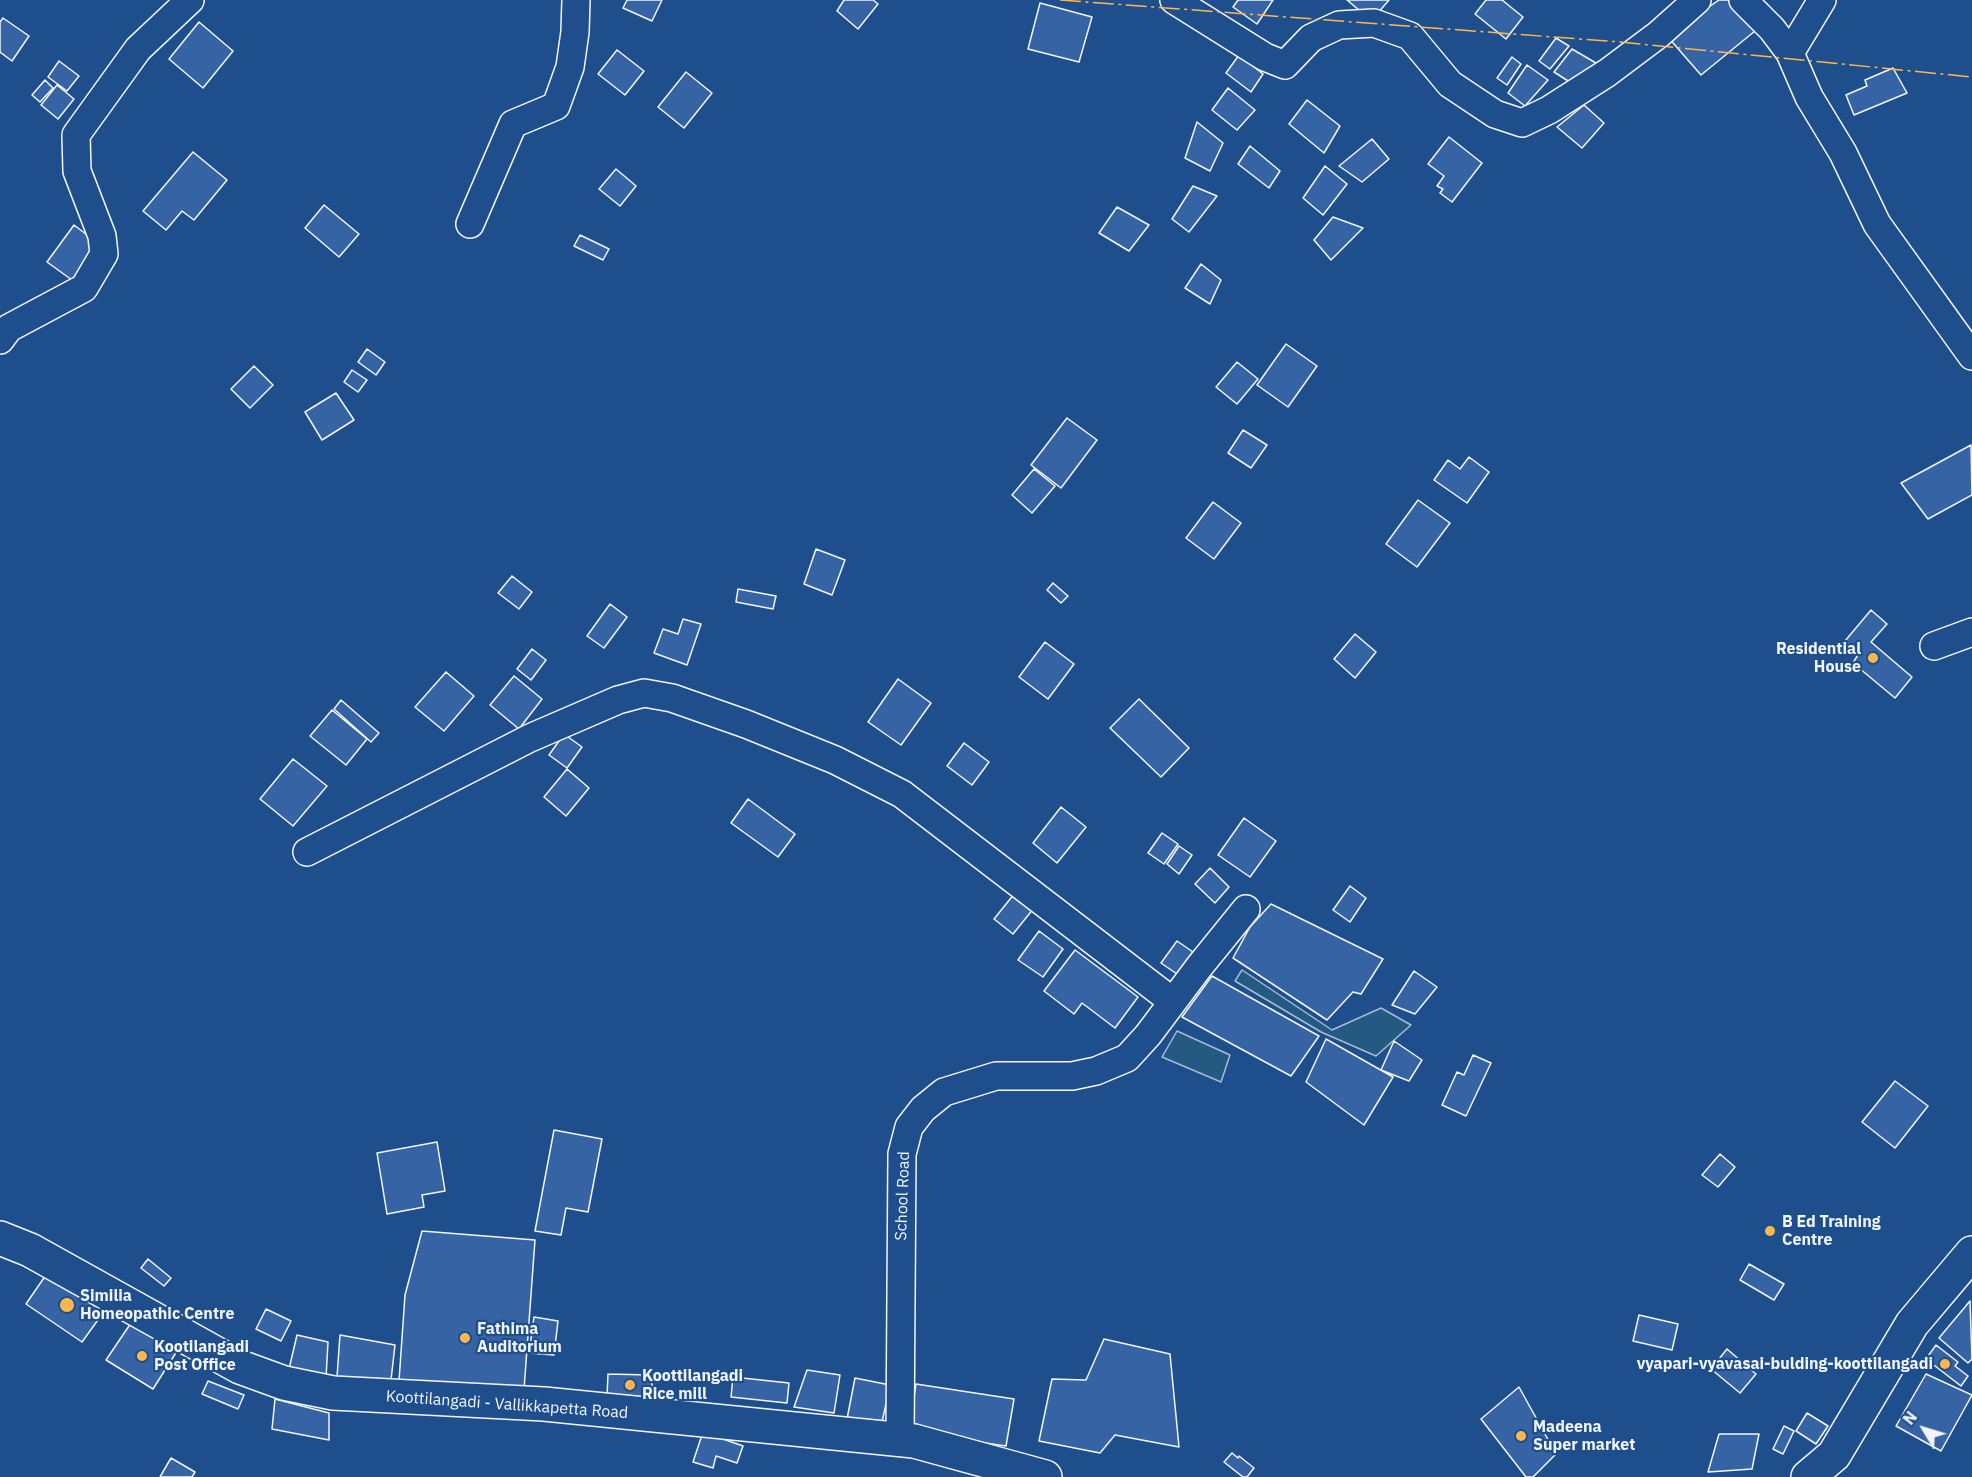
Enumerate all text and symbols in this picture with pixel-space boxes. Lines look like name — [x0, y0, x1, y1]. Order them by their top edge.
place label: Residential House — [1776, 639, 1861, 677]
marker: Residential House — [1866, 651, 1880, 665]
street label: School Road — [892, 1151, 914, 1241]
place label: B Ed Training Centre — [1782, 1212, 1881, 1250]
marker: B Ed Training Centre — [1763, 1224, 1777, 1238]
place label: Similia Homeopathic Centre — [80, 1286, 234, 1324]
marker: Similia Homeopathic Centre — [58, 1296, 76, 1314]
place label: Fathima Auditorium — [477, 1319, 562, 1357]
marker: Fathima Auditorium — [458, 1331, 472, 1345]
place label: Kootilangadi Post Office — [154, 1337, 249, 1375]
marker: Kootilangadi Post Office — [135, 1349, 149, 1363]
place label: vyapari-vyavasai-bulding-koottilangadi — [1637, 1354, 1933, 1374]
marker: vyapari-vyavasai-bulding-koottilangadi — [1938, 1357, 1952, 1371]
place label: Koottilangadi Rice mill — [642, 1366, 743, 1404]
marker: Koottilangadi Rice mill — [623, 1378, 637, 1392]
street label: Koottilangadi - Vallikkapetta Road — [385, 1387, 629, 1423]
north arrow — [1894, 1399, 1954, 1459]
text: N — [1898, 1407, 1921, 1429]
place label: Madeena Super market — [1533, 1417, 1635, 1455]
marker: Madeena Super market — [1514, 1429, 1528, 1443]

